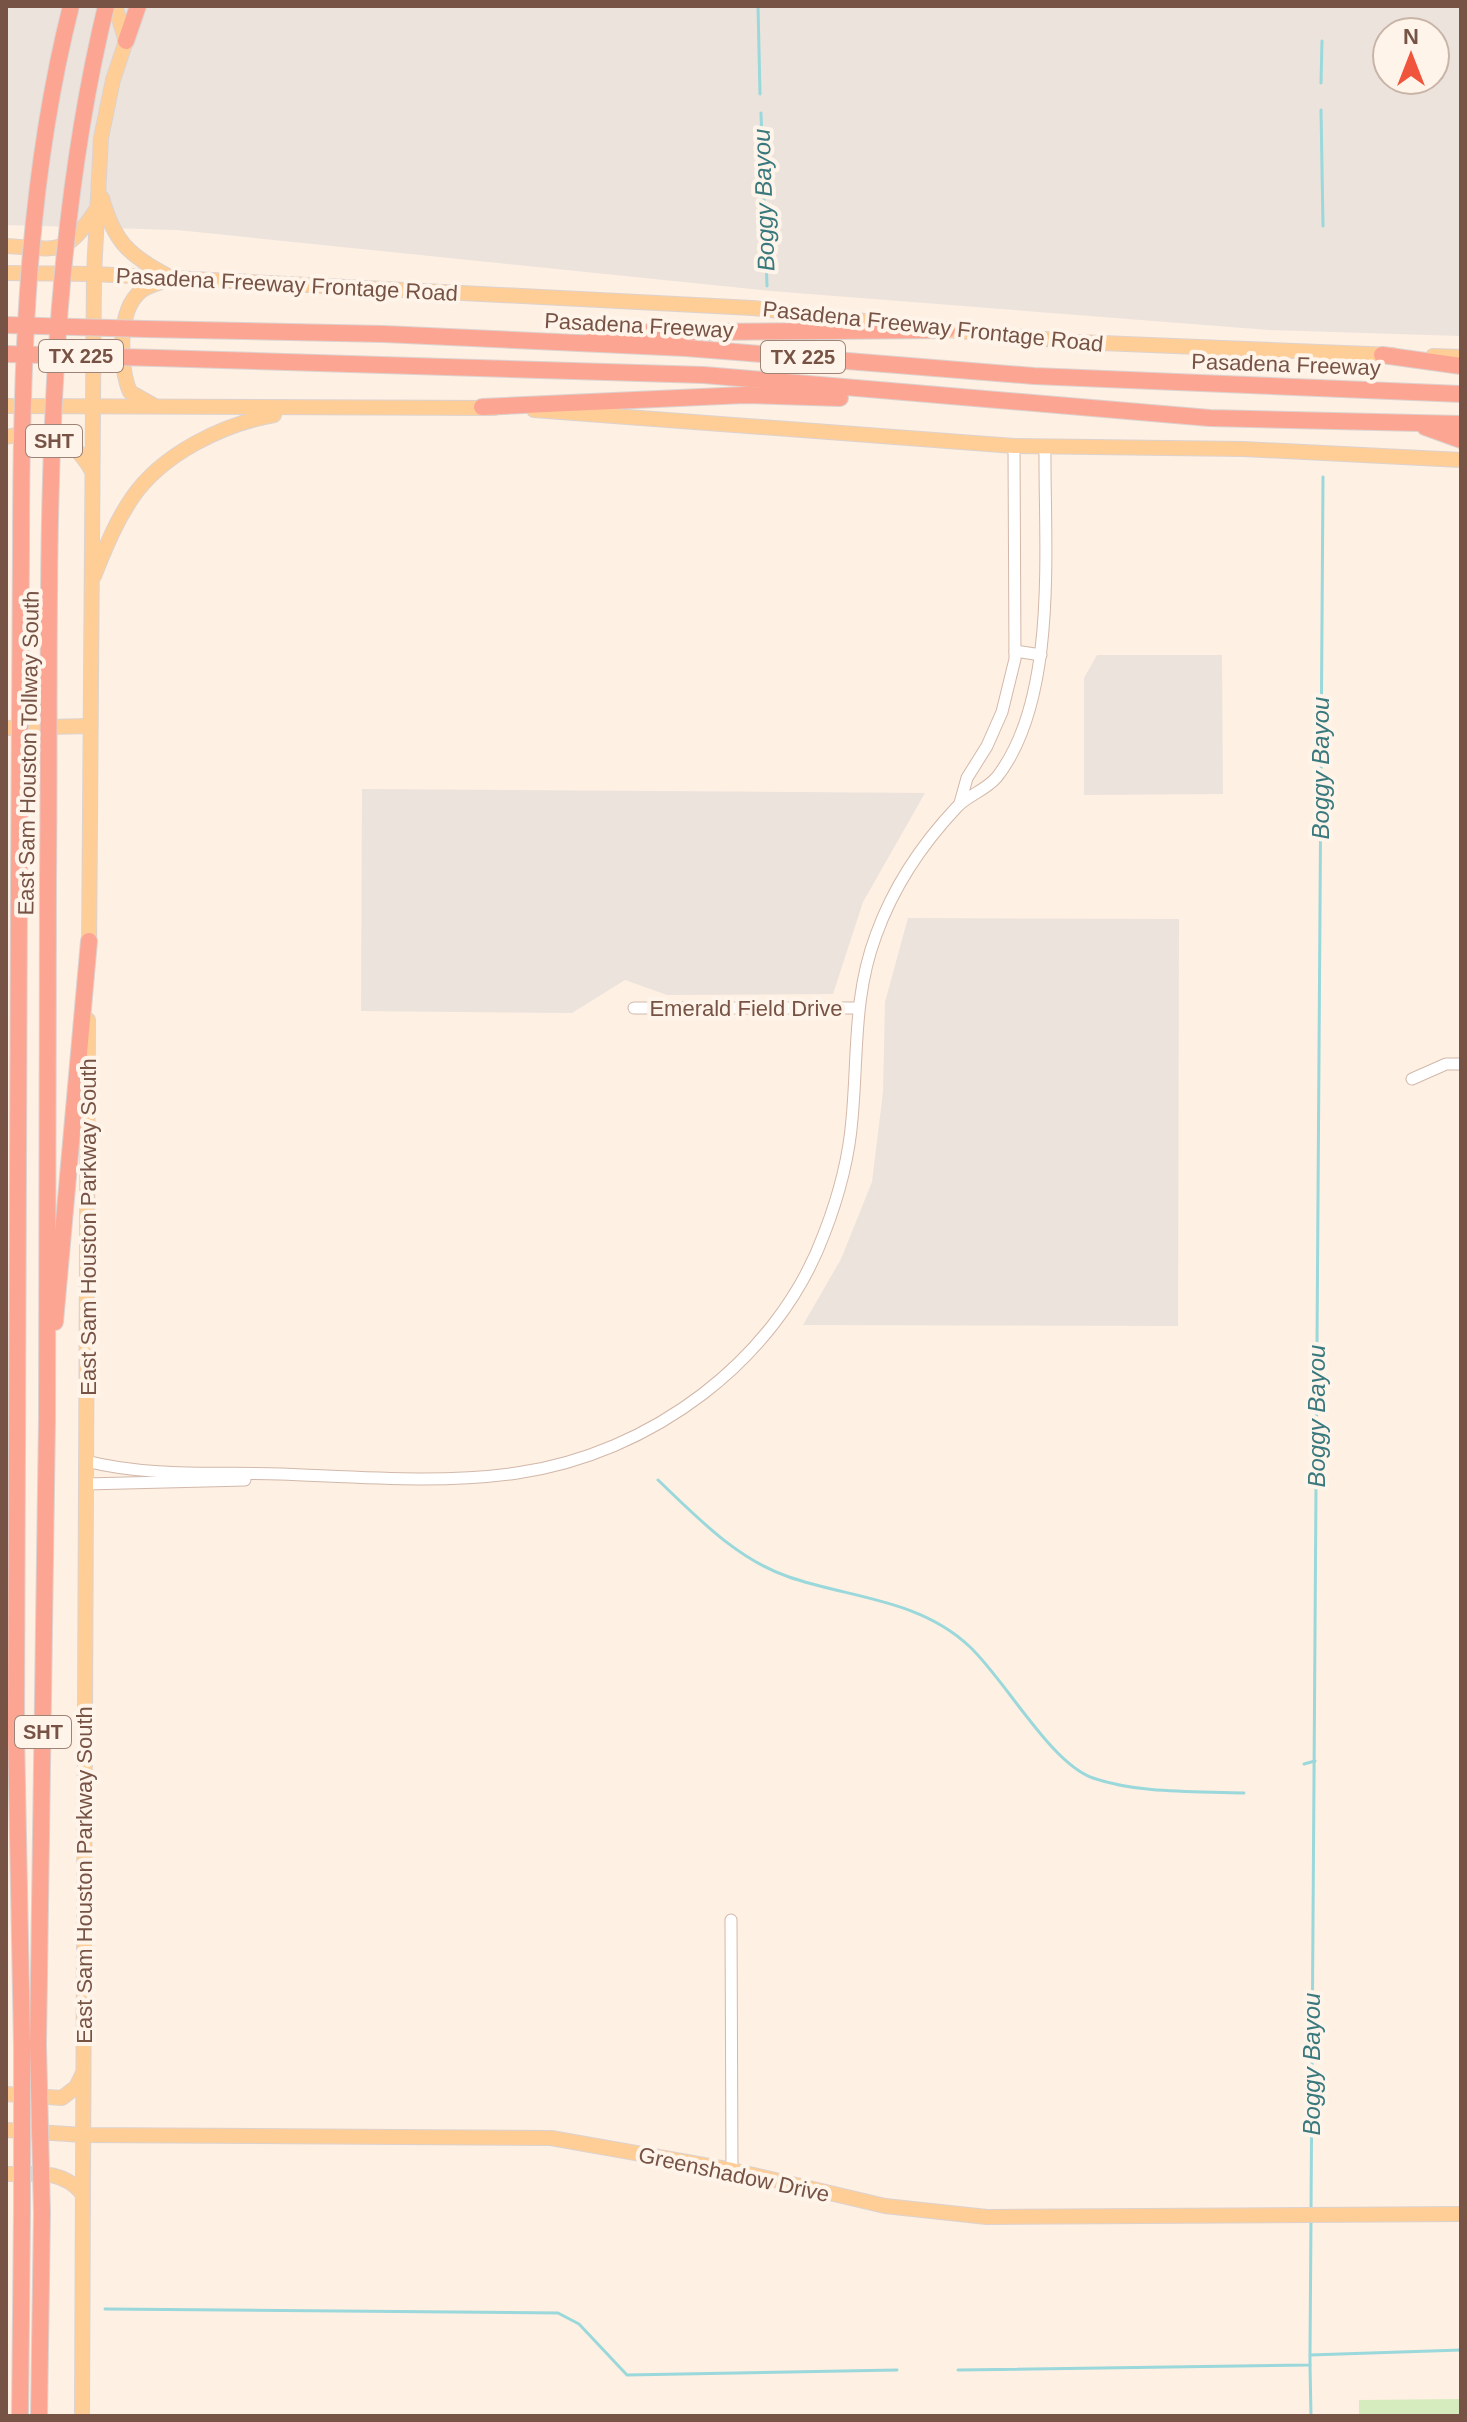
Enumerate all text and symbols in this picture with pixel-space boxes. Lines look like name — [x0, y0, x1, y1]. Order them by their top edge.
north arrow — [1371, 16, 1451, 96]
text: N — [1403, 24, 1419, 49]
water label: Boggy Bayou — [748, 128, 779, 272]
street label: Pasadena Freeway Frontage Road — [115, 263, 459, 306]
street label: Pasadena Freeway Frontage Road — [761, 296, 1105, 357]
street label: Pasadena Freeway — [544, 308, 734, 343]
road number: TX 225 — [39, 340, 123, 372]
road number: TX 225 — [761, 341, 845, 373]
street label: Pasadena Freeway — [1191, 349, 1381, 380]
road number: SHT — [26, 425, 82, 457]
street label: East Sam Houston Tollway South — [13, 590, 44, 916]
water label: Boggy Bayou — [1307, 697, 1334, 839]
street label: Emerald Field Drive — [649, 996, 843, 1021]
street label: East Sam Houston Parkway South — [76, 1058, 101, 1396]
water label: Boggy Bayou — [1303, 1345, 1330, 1487]
street label: East Sam Houston Parkway South — [72, 1706, 97, 2044]
road number: SHT — [15, 1716, 71, 1748]
water label: Boggy Bayou — [1298, 1993, 1325, 2135]
street label: Greenshadow Drive — [636, 2142, 832, 2207]

